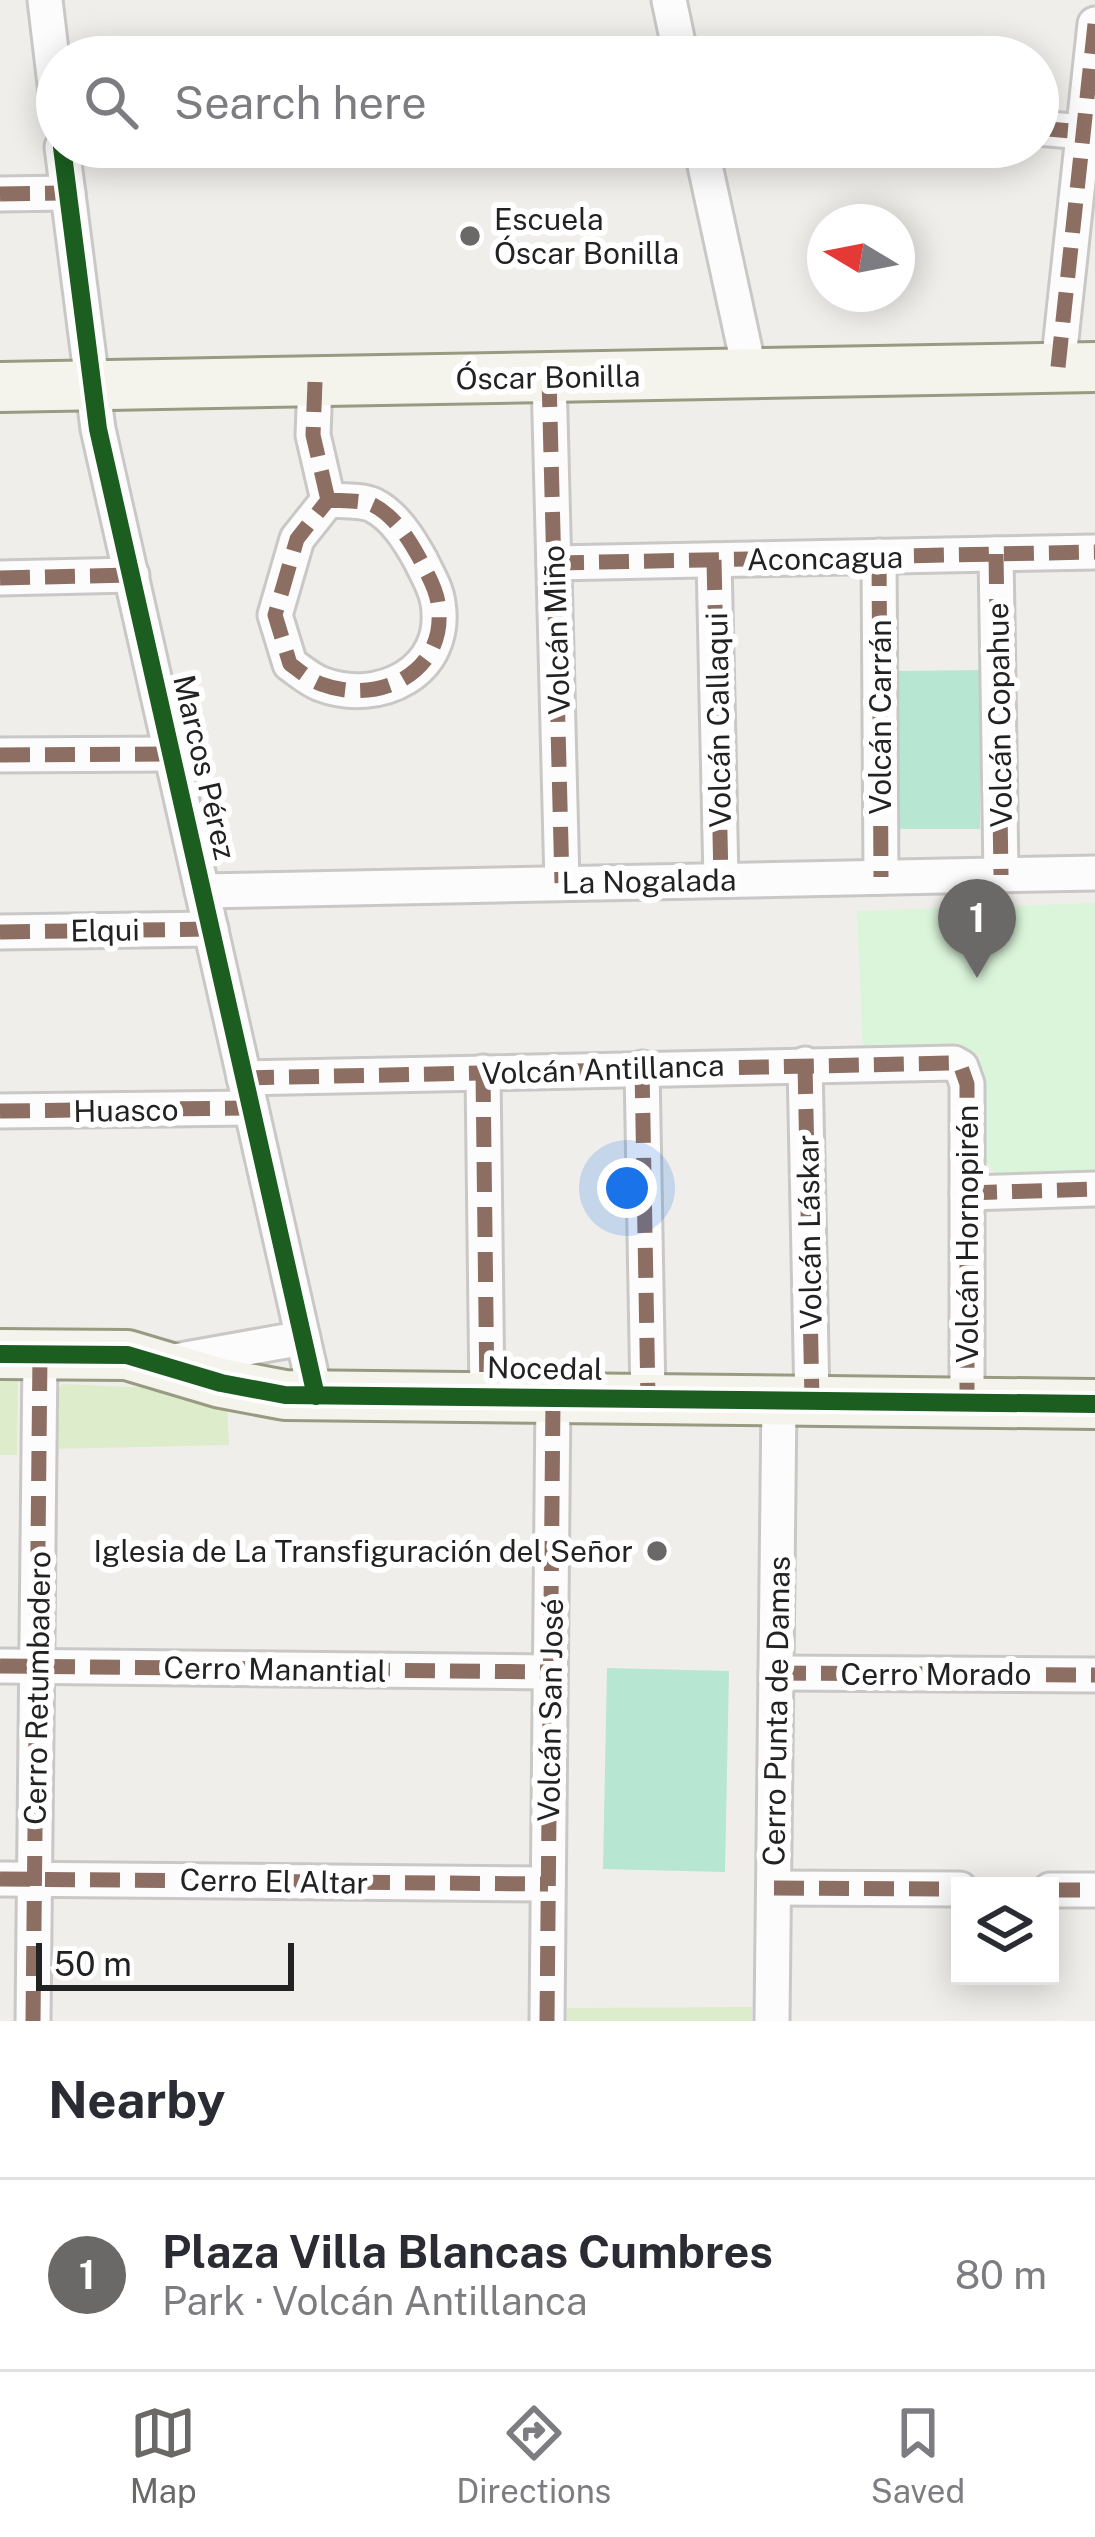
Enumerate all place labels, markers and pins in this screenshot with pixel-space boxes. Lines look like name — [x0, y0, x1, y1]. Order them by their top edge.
place label: Escuela Óscar Bonilla — [494, 201, 679, 271]
marker: Escuela Óscar Bonilla — [457, 223, 483, 249]
pin: 1 — [938, 879, 1016, 978]
place label: Iglesia de La Transfiguración del Señor — [93, 1533, 633, 1569]
marker: Iglesia de La Transfiguración del Señor — [644, 1538, 670, 1564]

